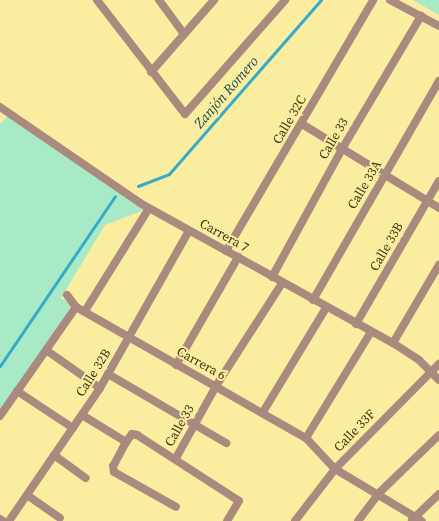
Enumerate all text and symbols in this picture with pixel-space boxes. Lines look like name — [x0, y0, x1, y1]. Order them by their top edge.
water label: Zanjón Romero — [190, 53, 262, 131]
street label: Calle 32C — [270, 93, 310, 147]
street label: Calle 33 — [316, 116, 352, 162]
street label: Calle 33A — [345, 158, 385, 212]
street label: Carrera 7 — [197, 216, 251, 256]
street label: Calle 33B — [367, 220, 407, 274]
street label: Carrera 6 — [174, 344, 228, 384]
street label: Calle 32B — [73, 346, 115, 400]
street label: Calle 33 — [162, 402, 198, 450]
street label: Calle 33F — [331, 407, 379, 455]

